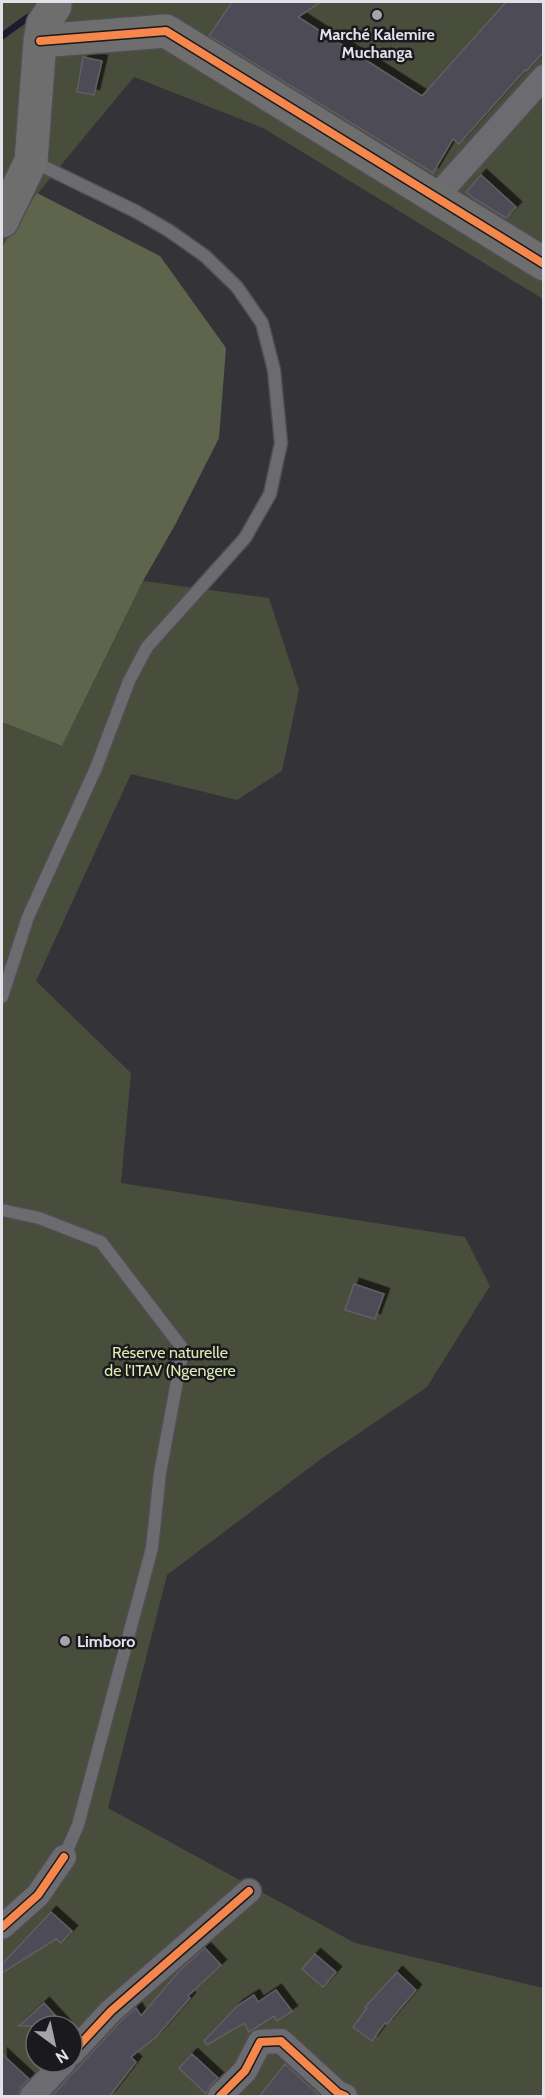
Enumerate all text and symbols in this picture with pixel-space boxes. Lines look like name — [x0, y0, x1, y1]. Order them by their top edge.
marker: Marché Kalemire Muchanga — [370, 8, 384, 22]
place label: Marché Kalemire Muchanga — [319, 25, 435, 62]
park label: Réserve naturelle de l'ITAV (Ngengere — [104, 1343, 236, 1380]
place label: Limboro — [77, 1632, 135, 1651]
marker: Limboro — [58, 1634, 72, 1648]
north arrow — [24, 2014, 84, 2074]
text: N — [52, 2045, 72, 2067]

